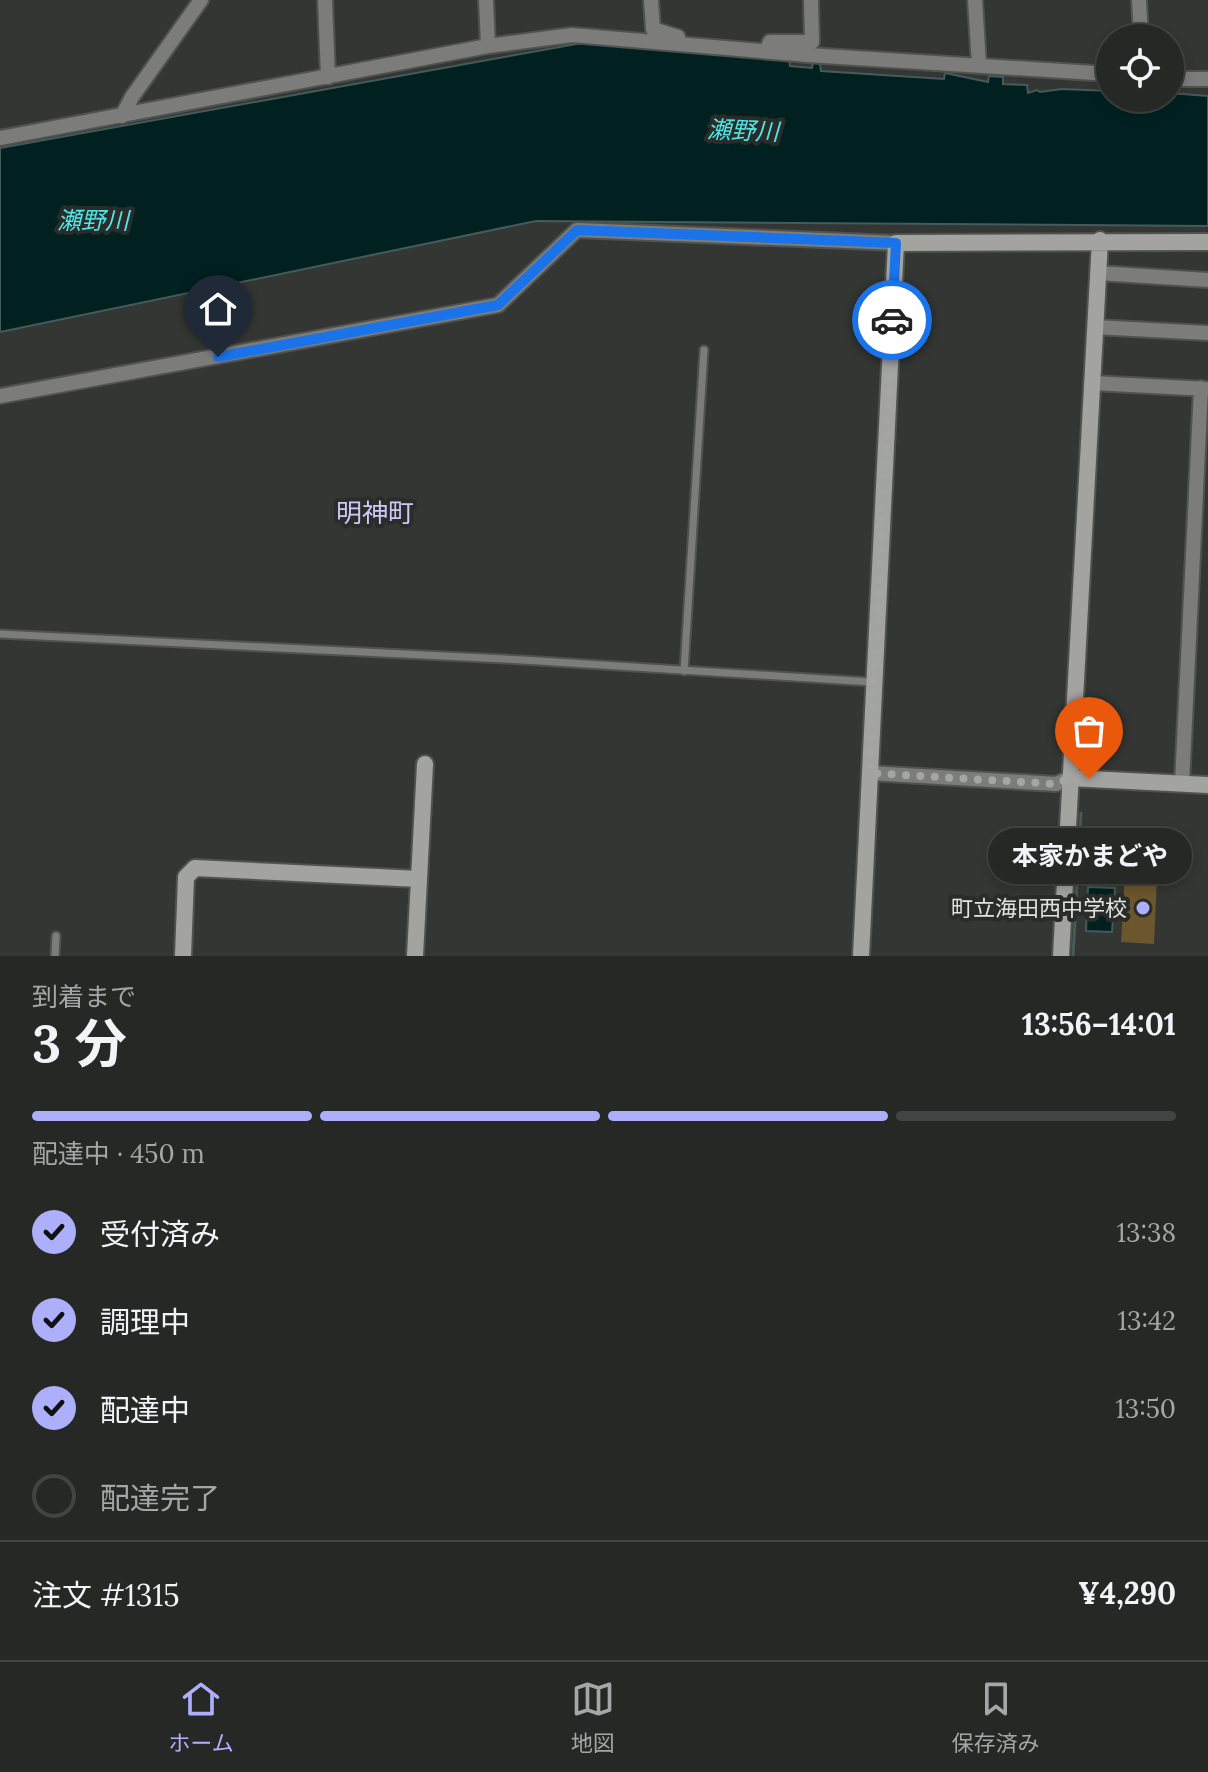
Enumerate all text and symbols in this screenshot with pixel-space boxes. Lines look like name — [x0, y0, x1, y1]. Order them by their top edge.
map controls — [1096, 24, 1184, 112]
button: locate — [1096, 24, 1184, 112]
water label: 瀬野川 — [706, 114, 783, 147]
water label: 瀬野川 — [57, 205, 132, 236]
pin — [184, 275, 252, 357]
courier — [852, 280, 932, 360]
icon: home — [196, 287, 240, 331]
icon: car — [870, 298, 914, 342]
district label: 明神町 — [336, 496, 414, 529]
pin — [1055, 697, 1123, 779]
icon: bag — [1067, 709, 1111, 753]
callout: 本家かまどや — [987, 827, 1191, 883]
text: 本家かまどや — [1012, 839, 1168, 872]
place label: 町立海田西中学校 — [951, 894, 1127, 922]
marker: 町立海田西中学校 — [1134, 899, 1152, 917]
text: 到着まで — [32, 980, 136, 1013]
text: 13:56–14:01 — [1022, 1005, 1176, 1043]
text: 3 分 — [32, 1010, 127, 1076]
text: 配達中 · 450 m — [32, 1137, 205, 1170]
icon: check — [32, 1210, 76, 1254]
text: 受付済み — [100, 1215, 220, 1253]
text: 13:38 — [1116, 1216, 1176, 1249]
icon: check — [32, 1298, 76, 1342]
text: 調理中 — [100, 1303, 190, 1341]
text: 13:42 — [1117, 1304, 1176, 1337]
icon: check — [32, 1386, 76, 1430]
text: 配達中 — [100, 1391, 190, 1429]
text: 13:50 — [1115, 1392, 1176, 1425]
text: 配達完了 — [100, 1479, 220, 1517]
text: ¥4,290 — [1078, 1574, 1176, 1612]
text: 注文 #1315 — [32, 1576, 180, 1614]
tab: ホーム — [168, 1677, 234, 1757]
tab: 地図 — [571, 1677, 615, 1757]
tab: 保存済み — [952, 1677, 1040, 1757]

